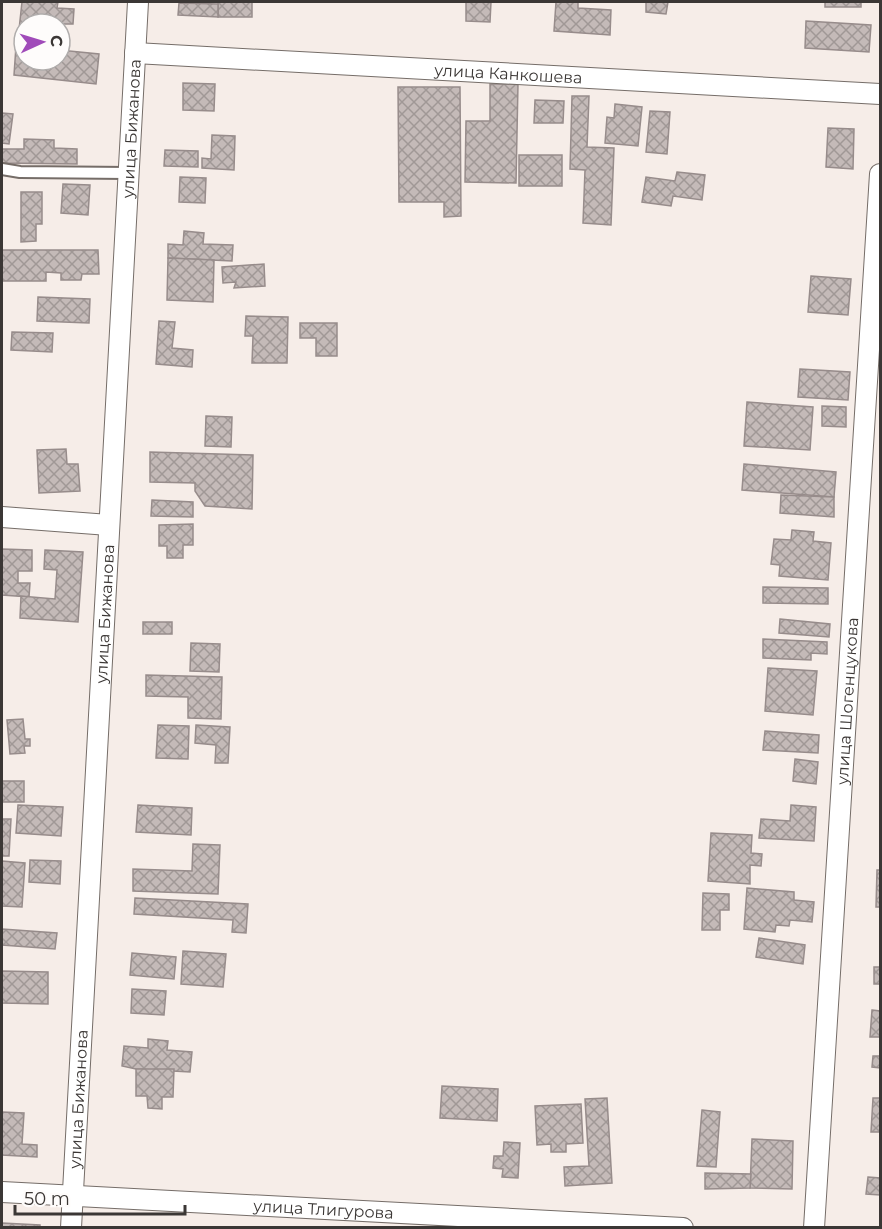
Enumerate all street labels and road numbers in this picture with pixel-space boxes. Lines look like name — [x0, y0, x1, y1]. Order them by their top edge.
street label: улица Бижанова — [118, 59, 144, 200]
street label: улица Канкошева — [433, 60, 583, 87]
street label: улица Бижанова — [91, 544, 118, 685]
street label: улица Шогенцукова — [832, 617, 862, 786]
street label: улица Бижанова — [65, 1029, 91, 1170]
street label: улица Тлигурова — [252, 1196, 394, 1222]

